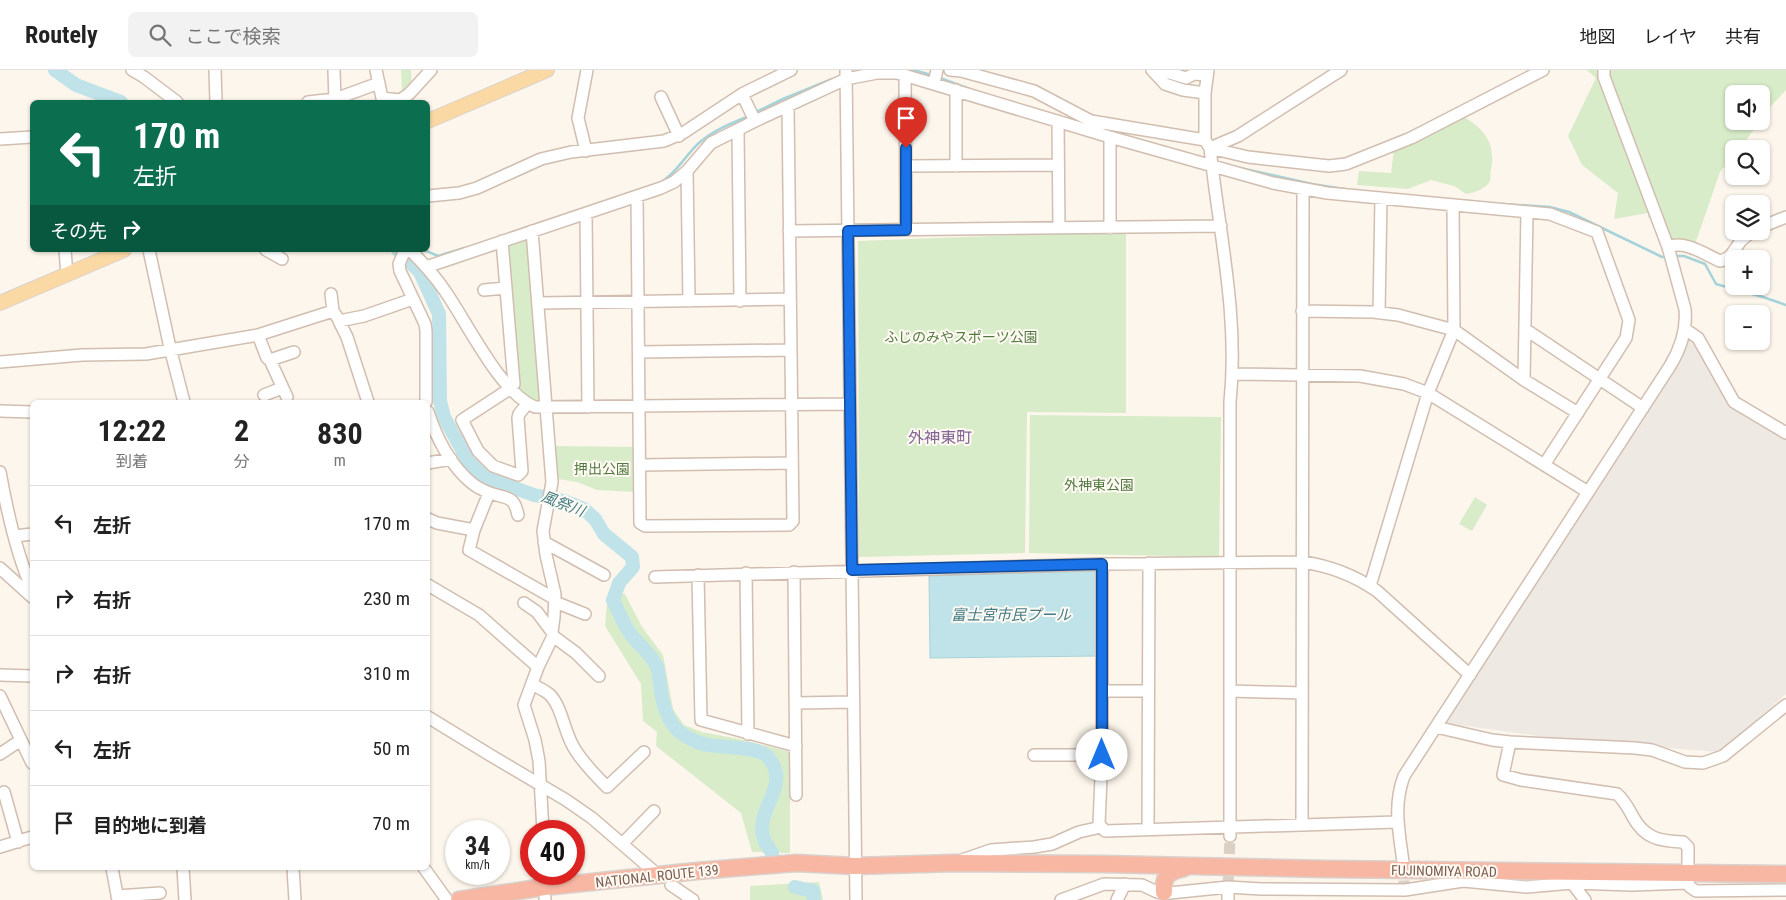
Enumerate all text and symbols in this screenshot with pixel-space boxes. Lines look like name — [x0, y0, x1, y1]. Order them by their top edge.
search box — [128, 12, 478, 57]
text: Routely — [25, 21, 98, 49]
icon: search — [146, 21, 174, 49]
text: ここで検索 — [186, 25, 281, 48]
text: 地図 — [1580, 26, 1616, 47]
text: レイヤ — [1644, 26, 1697, 47]
text: 共有 — [1725, 26, 1761, 47]
map controls — [1725, 85, 1770, 350]
button: sound — [1725, 85, 1770, 130]
pin — [885, 97, 927, 148]
icon: arrive — [892, 104, 920, 132]
text: 170 m — [133, 116, 220, 157]
icon: left — [50, 120, 115, 185]
button: search — [1725, 140, 1770, 185]
text: 左折 — [133, 164, 177, 189]
button: layers — [1725, 195, 1770, 240]
icon: right — [117, 215, 145, 243]
text: その先 — [50, 220, 107, 243]
button: + — [1725, 250, 1770, 295]
button: − — [1725, 305, 1770, 350]
park label: ふじのみやスポーツ公園 — [884, 329, 1038, 345]
text: 12:22 — [97, 413, 166, 448]
text: 2 — [234, 413, 249, 448]
text: 830 — [317, 416, 363, 451]
district label: 外神東町 — [908, 428, 972, 447]
text: m — [334, 451, 346, 470]
text: 到着 — [116, 452, 148, 471]
text: 分 — [234, 452, 250, 471]
park label: 押出公園 — [574, 461, 630, 477]
park label: 外神東公園 — [1064, 477, 1134, 493]
water label: 風祭川 — [539, 488, 589, 521]
icon: left — [50, 509, 78, 537]
text: 170 m — [363, 512, 410, 535]
text: 左折 — [93, 514, 131, 537]
icon: right — [50, 584, 78, 612]
text: 230 m — [363, 587, 410, 610]
text: 右折 — [93, 589, 131, 612]
water label: 富士宮市民プール — [951, 606, 1072, 624]
icon: right — [50, 659, 78, 687]
text: 310 m — [363, 662, 410, 685]
text: 右折 — [93, 664, 131, 687]
position arrow — [1075, 728, 1127, 780]
icon: left — [50, 734, 78, 762]
text: 50 m — [373, 737, 410, 760]
text: 左折 — [93, 739, 131, 762]
icon: arrive — [50, 809, 78, 837]
text: 70 m — [373, 812, 410, 835]
text: 目的地に到着 — [93, 814, 207, 837]
speed limit sign: 40 — [520, 820, 585, 885]
text: 34 — [465, 832, 490, 861]
text: km/h — [465, 858, 490, 872]
street label: NATIONAL ROUTE 139 — [595, 862, 719, 890]
street label: FUJINOMIYA ROAD — [1391, 862, 1497, 880]

